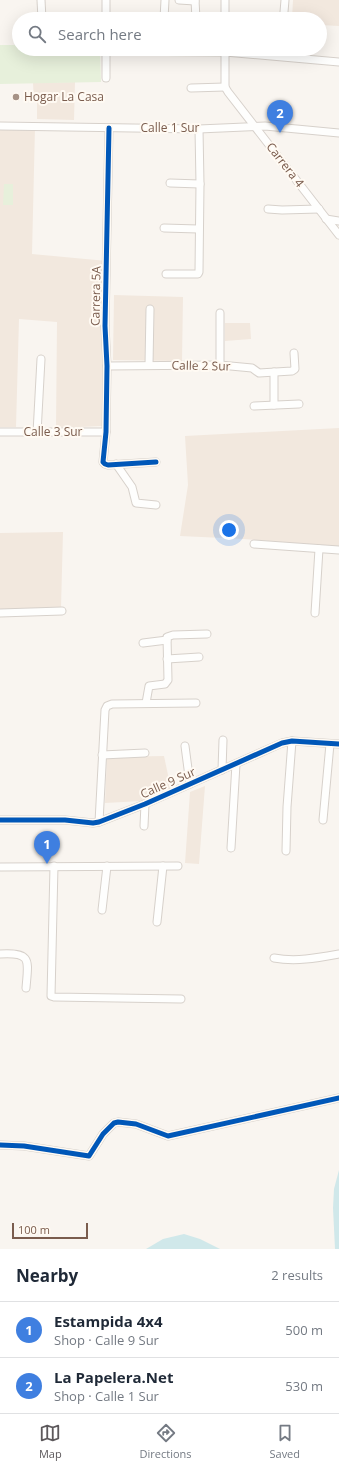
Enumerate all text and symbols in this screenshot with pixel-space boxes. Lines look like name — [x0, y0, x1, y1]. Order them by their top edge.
search box — [12, 12, 327, 56]
icon: search — [26, 23, 48, 45]
text: Search here — [58, 24, 142, 44]
place label: Hogar La Casa — [24, 88, 104, 105]
marker: Hogar La Casa — [11, 92, 21, 102]
pin: 2 — [267, 100, 293, 133]
street label: Calle 1 Sur — [141, 119, 200, 136]
street label: Carrera 4 — [263, 139, 308, 191]
street label: Carrera 5A — [86, 265, 105, 326]
street label: Calle 2 Sur — [171, 356, 231, 375]
street label: Calle 3 Sur — [24, 423, 83, 440]
your location — [219, 520, 239, 540]
street label: Calle 9 Sur — [137, 763, 198, 802]
pin: 1 — [34, 831, 60, 864]
scale bar — [12, 1221, 88, 1240]
text: 100 m — [18, 1222, 50, 1237]
text: Nearby — [16, 1264, 78, 1287]
text: 2 results — [271, 1266, 323, 1284]
text: Estampida 4x4 — [54, 1311, 163, 1331]
text: 1 — [25, 1321, 33, 1339]
text: 500 m — [285, 1321, 323, 1339]
text: Shop · Calle 9 Sur — [54, 1331, 159, 1349]
text: La Papelera.Net — [54, 1367, 173, 1387]
text: 2 — [25, 1377, 33, 1395]
text: 530 m — [285, 1377, 323, 1395]
text: Shop · Calle 1 Sur — [54, 1387, 159, 1405]
tab: Map — [39, 1422, 62, 1461]
tab: Directions — [140, 1422, 192, 1461]
tab: Saved — [269, 1422, 300, 1461]

